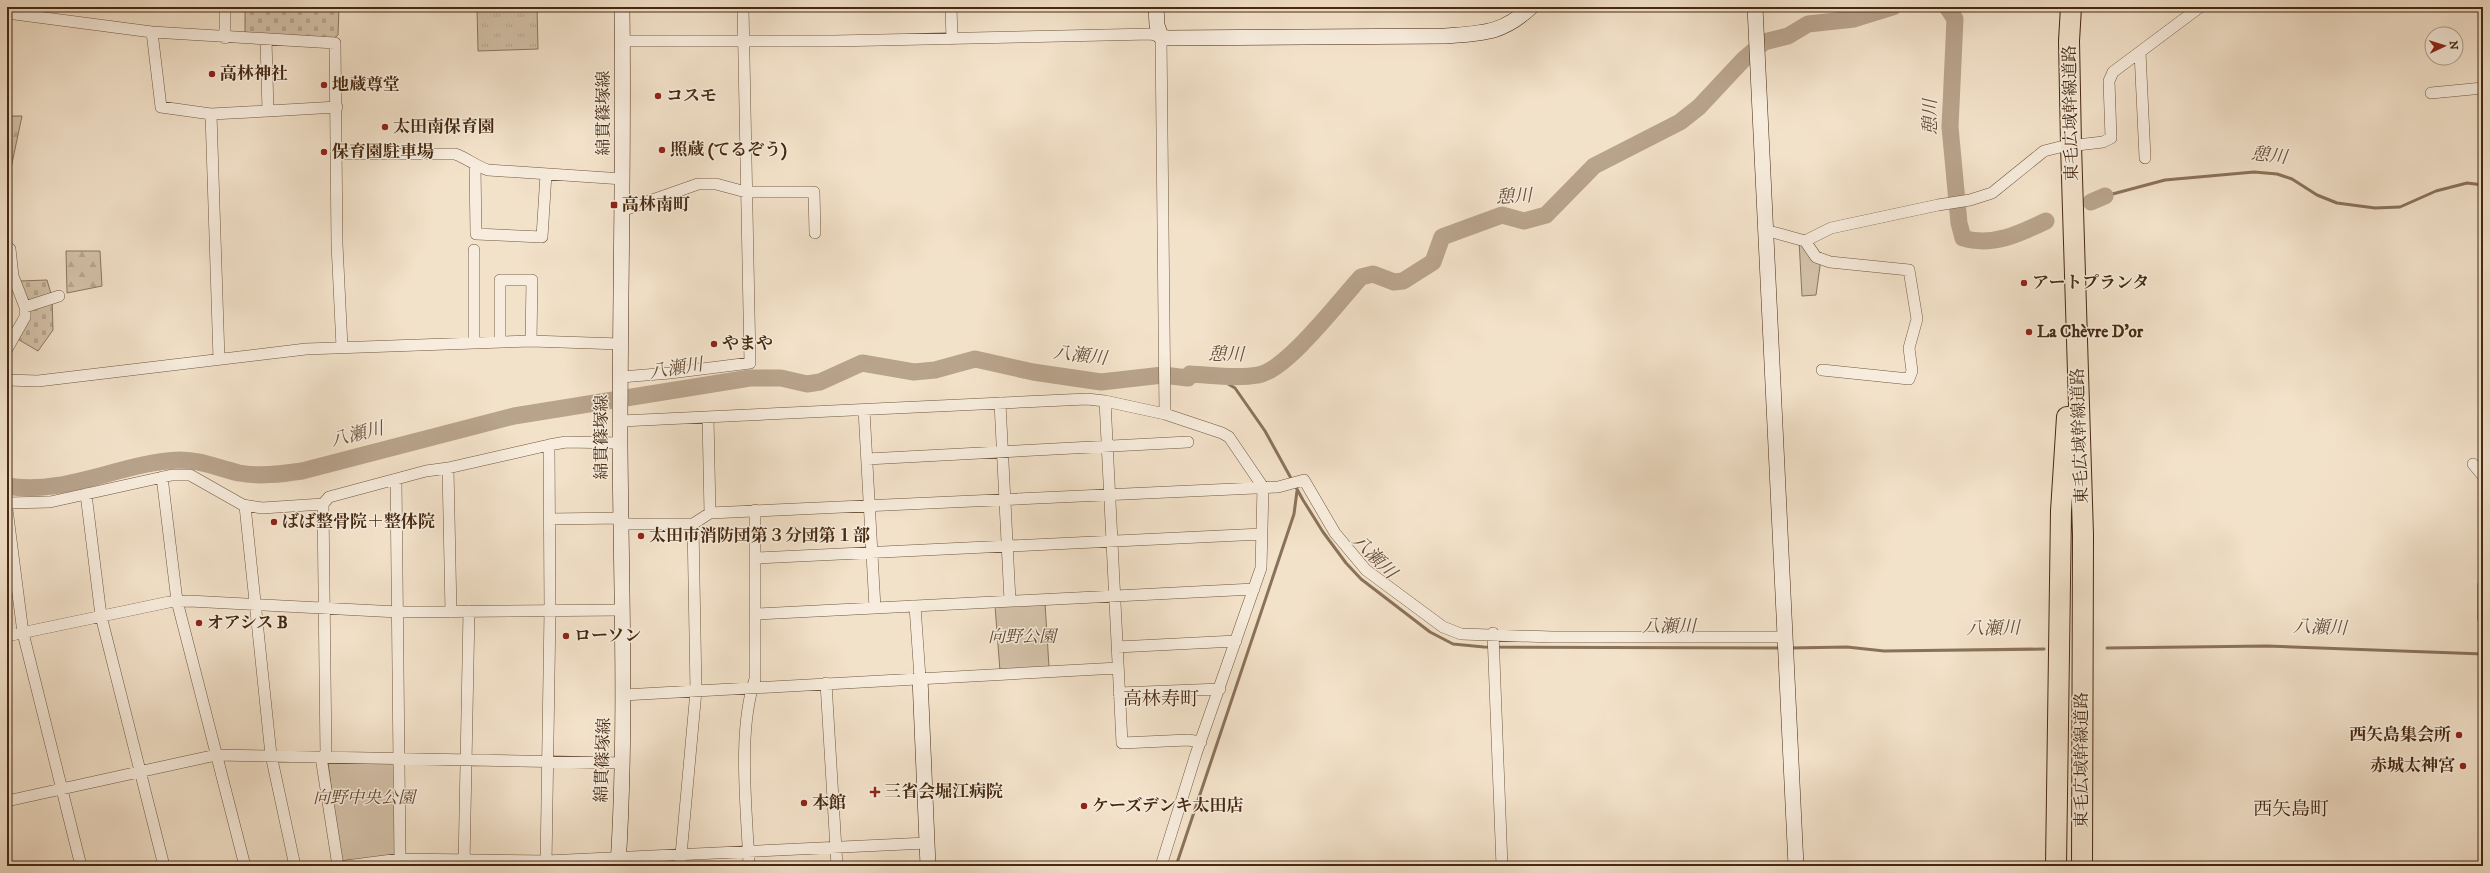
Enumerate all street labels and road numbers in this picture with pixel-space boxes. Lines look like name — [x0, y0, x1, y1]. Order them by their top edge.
street label: 東毛広域幹線道路 — [2059, 45, 2083, 181]
street label: 綿貫篠塚線 — [593, 71, 615, 156]
street label: 東毛広域幹線道路 — [2067, 368, 2093, 504]
street label: 綿貫篠塚線 — [591, 395, 613, 480]
street label: 東毛広域幹線道路 — [2071, 692, 2093, 828]
street label: 綿貫篠塚線 — [591, 717, 615, 803]

